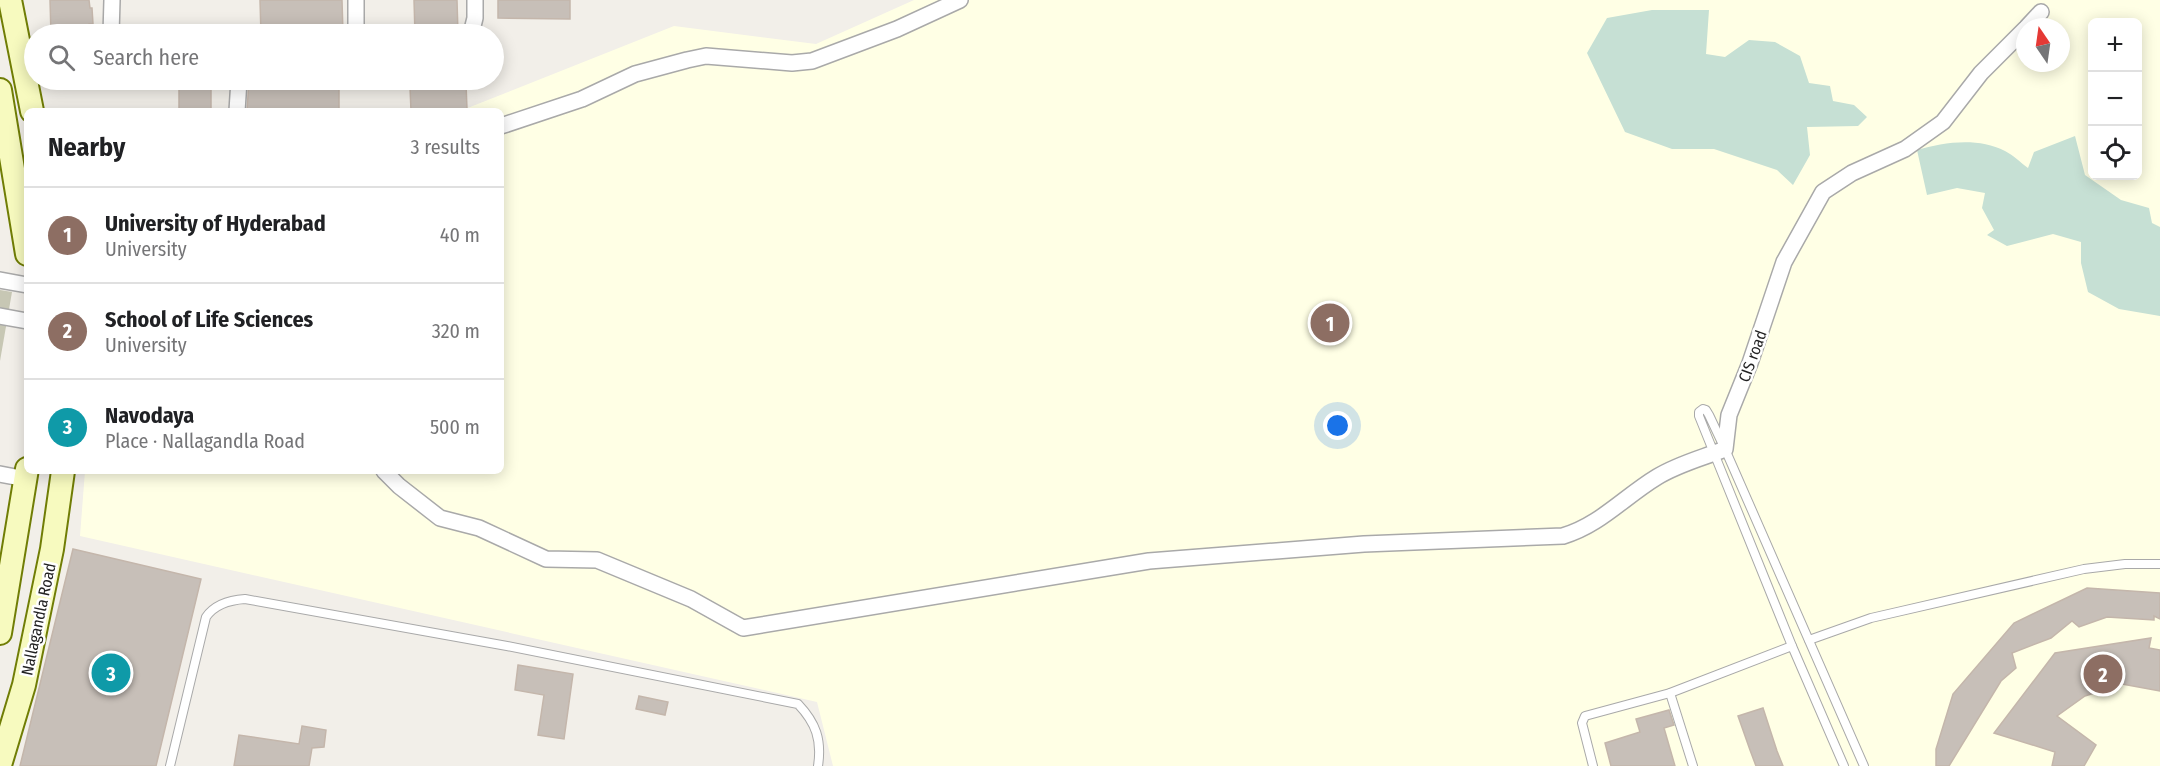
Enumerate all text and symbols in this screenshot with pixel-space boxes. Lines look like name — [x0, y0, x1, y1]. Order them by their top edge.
north arrow — [2016, 18, 2070, 72]
map controls — [2088, 18, 2142, 180]
button: + — [2088, 18, 2142, 72]
search box — [24, 24, 504, 90]
icon: search — [45, 41, 78, 74]
text: Search here — [93, 44, 199, 71]
button: − — [2088, 72, 2142, 126]
button: locate — [2088, 126, 2142, 180]
text: Nearby — [48, 132, 125, 163]
text: 3 results — [411, 135, 480, 159]
text: University of Hyderabad — [105, 210, 326, 237]
text: 1 — [63, 223, 72, 247]
text: 40 m — [440, 223, 480, 247]
text: University — [105, 237, 187, 261]
pin: 1 — [1310, 300, 1350, 346]
text: School of Life Sciences — [105, 306, 313, 333]
text: 2 — [63, 319, 72, 343]
text: 320 m — [432, 319, 480, 343]
street label: CIS road — [1734, 328, 1771, 385]
text: University — [105, 333, 187, 357]
text: Navodaya — [105, 402, 194, 429]
your location — [1323, 411, 1352, 440]
text: 3 — [63, 415, 72, 439]
text: 500 m — [430, 415, 480, 439]
text: Place · Nallagandla Road — [105, 429, 305, 453]
street label: Nallagandla Road — [17, 561, 60, 677]
pin: 3 — [92, 650, 130, 696]
pin: 2 — [2084, 652, 2122, 696]

